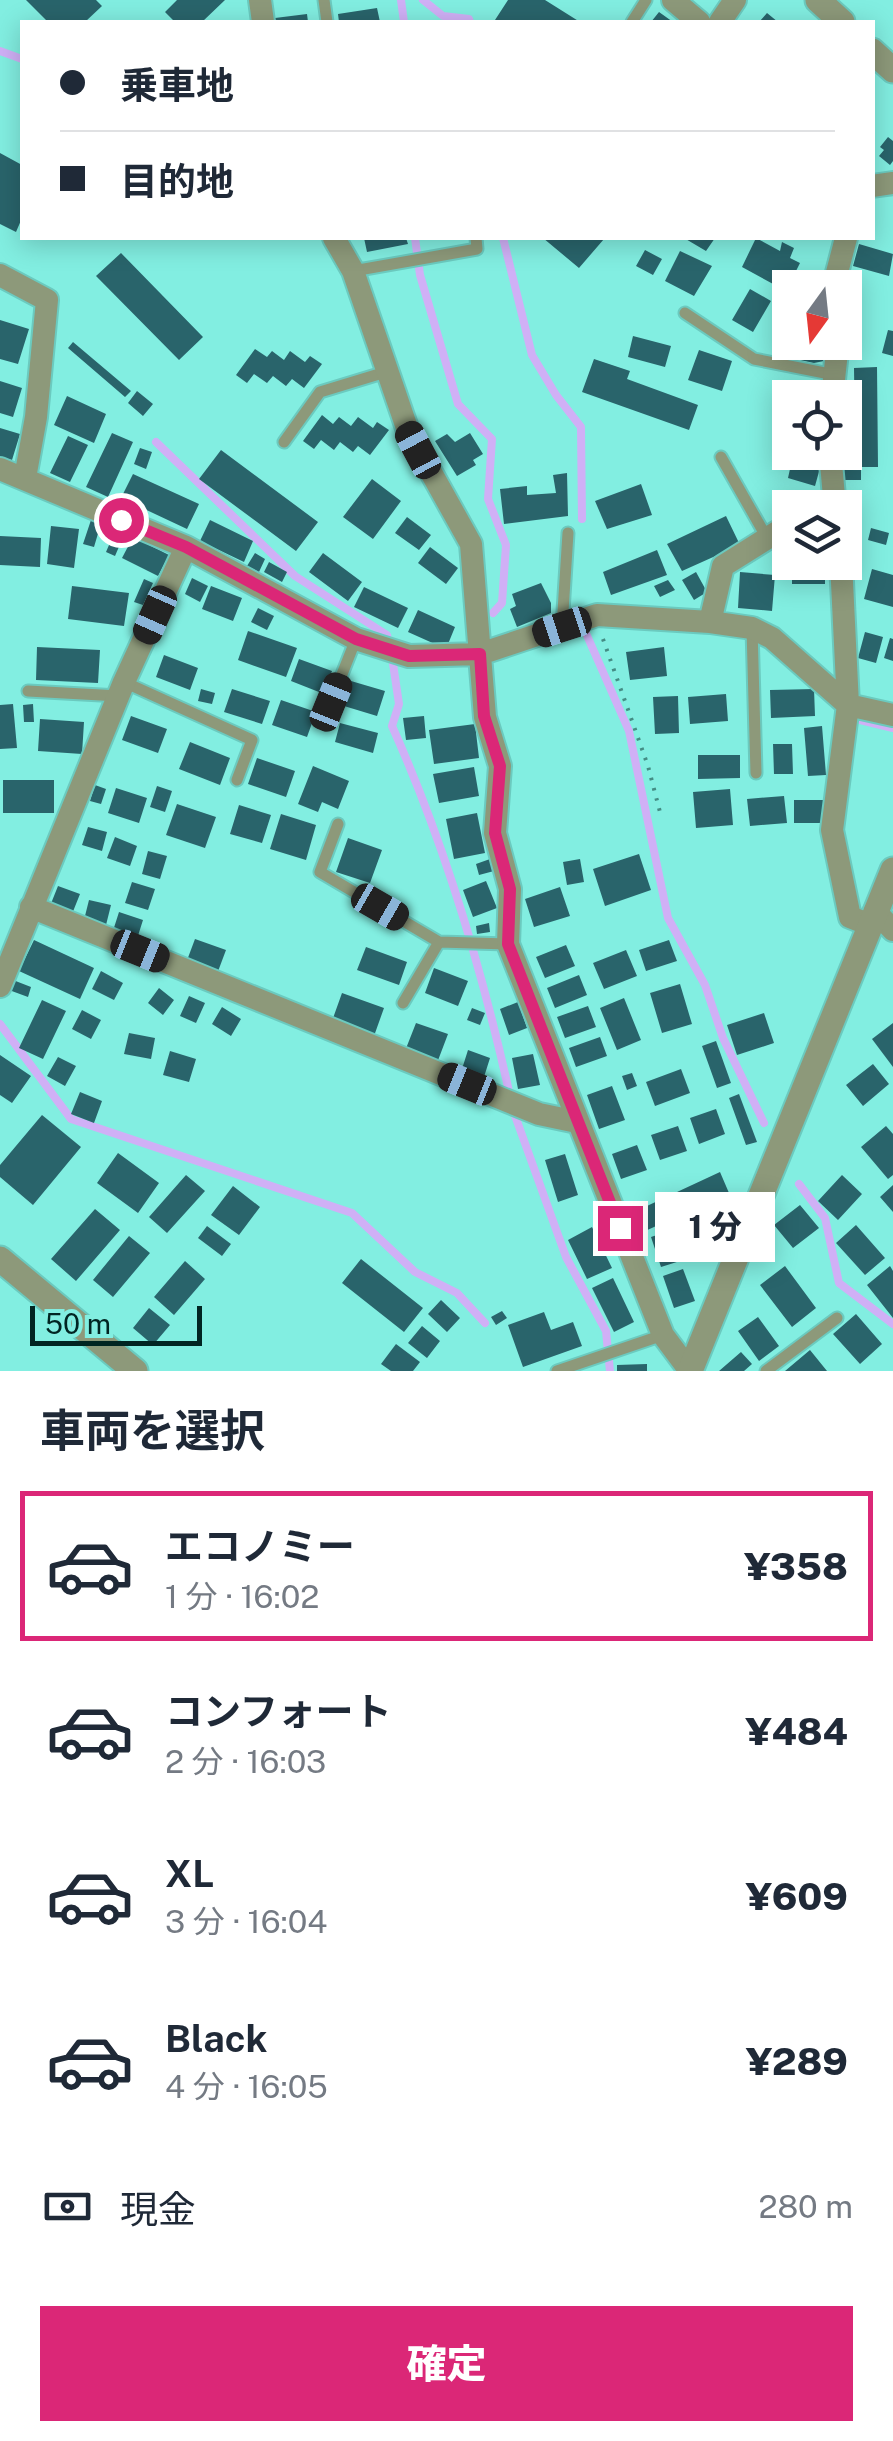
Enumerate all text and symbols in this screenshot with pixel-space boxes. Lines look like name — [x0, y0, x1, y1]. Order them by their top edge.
text: 乗車地 — [120, 63, 234, 108]
text: 目的地 — [120, 159, 234, 204]
north arrow — [772, 270, 862, 360]
map controls — [772, 270, 862, 580]
button: locate — [772, 380, 862, 470]
car — [391, 416, 445, 484]
button: layers — [772, 490, 862, 580]
route start — [99, 498, 144, 543]
car — [129, 581, 181, 649]
car — [529, 603, 595, 651]
car — [306, 669, 356, 735]
car — [347, 879, 413, 935]
car — [107, 926, 173, 976]
car — [434, 1059, 500, 1109]
callout: 1 分 — [655, 1193, 775, 1263]
route end — [598, 1206, 643, 1251]
text: 1 分 — [689, 1208, 742, 1245]
scale bar — [30, 1301, 202, 1346]
text: 50 m — [45, 1307, 111, 1340]
text: 車両を選択 — [40, 1404, 265, 1457]
icon: car — [45, 1521, 135, 1611]
text: エコノミー — [165, 1524, 355, 1569]
text: ¥358 — [744, 1544, 848, 1589]
text: 1 分 · 16:02 — [165, 1578, 319, 1615]
icon: car — [45, 1686, 135, 1776]
text: コンフォート — [165, 1689, 392, 1734]
text: ¥484 — [746, 1709, 848, 1754]
text: 2 分 · 16:03 — [165, 1743, 326, 1780]
icon: car — [45, 1851, 135, 1941]
text: XL — [165, 1851, 214, 1896]
text: ¥609 — [746, 1874, 848, 1919]
text: 3 分 · 16:04 — [165, 1903, 327, 1940]
icon: car — [45, 2016, 135, 2106]
text: Black — [165, 2016, 268, 2061]
text: ¥289 — [746, 2039, 848, 2084]
text: 4 分 · 16:05 — [165, 2068, 328, 2105]
icon: cash — [40, 2179, 95, 2234]
text: 現金 — [120, 2187, 196, 2232]
text: 280 m — [758, 2188, 853, 2225]
button: 確定 — [40, 2306, 853, 2421]

